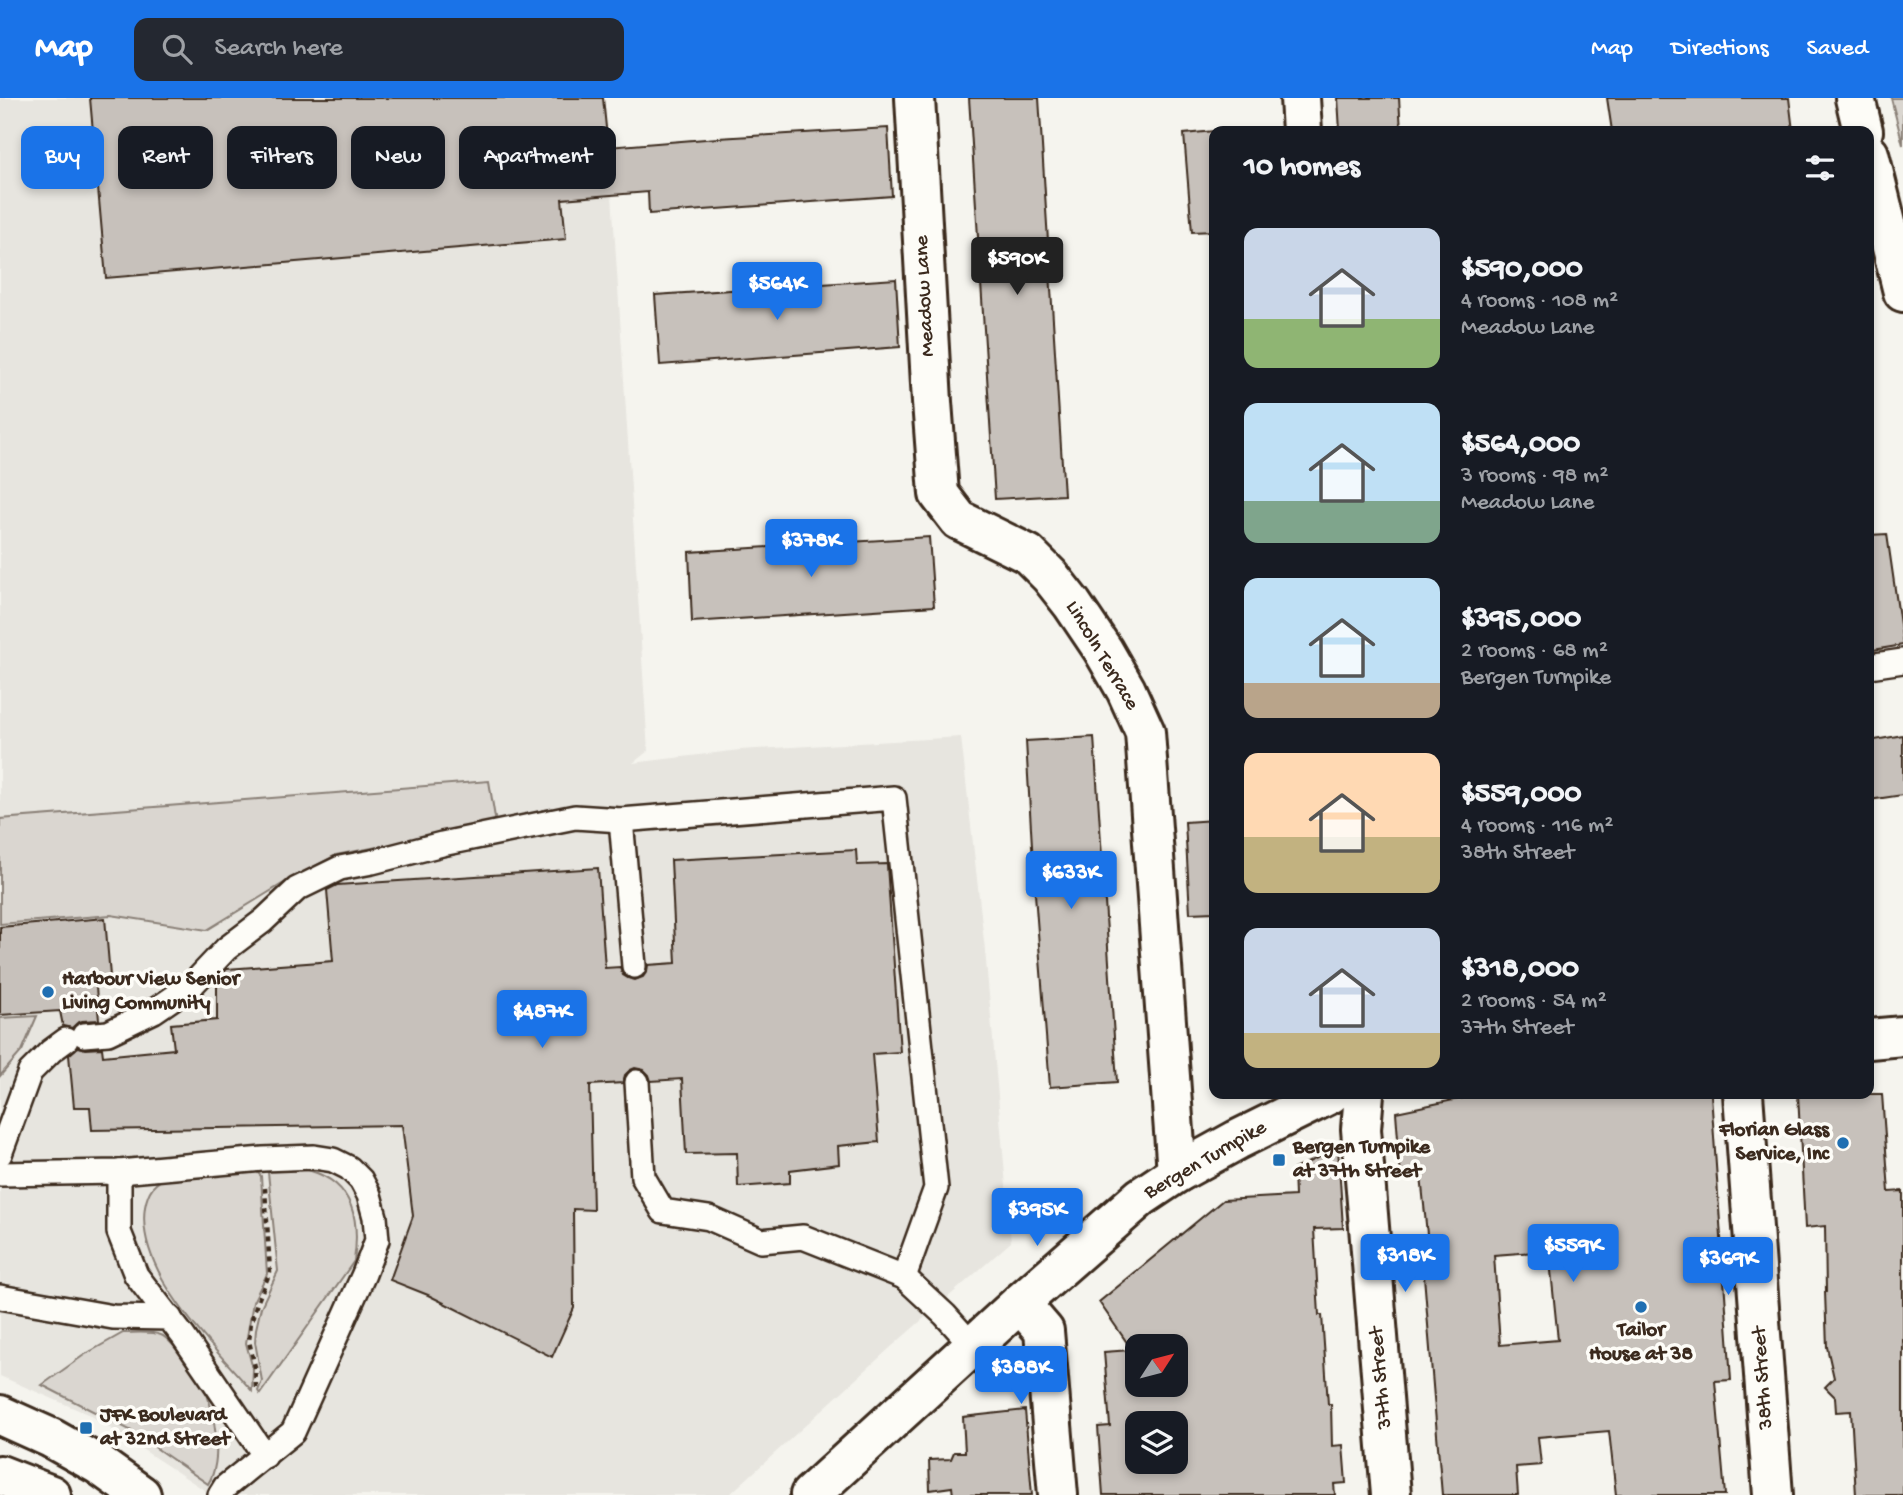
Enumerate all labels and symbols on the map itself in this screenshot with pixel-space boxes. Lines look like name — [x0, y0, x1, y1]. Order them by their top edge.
street label: Meadow Lane — [910, 233, 942, 357]
pin: $590K — [968, 238, 1066, 297]
pin: $564K — [728, 262, 826, 322]
pin: $378K — [762, 519, 860, 579]
street label: Lincoln Terrace — [1059, 597, 1144, 716]
pin: $633K — [1022, 852, 1120, 911]
place label: Harbour View Senior Living Community — [62, 968, 242, 1017]
marker: Harbour View Senior Living Community — [40, 984, 56, 1000]
pin: $487K — [493, 990, 591, 1050]
street label: Bergen Turnpike — [1139, 1115, 1273, 1207]
place label: Florian Glass Service, Inc — [1718, 1119, 1831, 1168]
marker: Florian Glass Service, Inc — [1835, 1135, 1851, 1151]
place label: Bergen Turnpike at 37th Street — [1292, 1136, 1431, 1185]
marker: Bergen Turnpike at 37th Street — [1271, 1152, 1287, 1168]
pin: $395K — [988, 1188, 1086, 1248]
pin: $559K — [1524, 1224, 1622, 1284]
pin: $318K — [1356, 1234, 1454, 1294]
pin: $369K — [1679, 1238, 1777, 1297]
marker: Tailor House at 38 — [1633, 1299, 1649, 1315]
place label: Tailor House at 38 — [1589, 1319, 1693, 1368]
street label: 37th Street — [1365, 1323, 1399, 1431]
street label: 38th Street — [1748, 1323, 1780, 1431]
north arrow — [1125, 1334, 1188, 1396]
pin: $388K — [972, 1346, 1070, 1406]
place label: JFK Boulevard at 32nd Street — [99, 1404, 232, 1453]
marker: JFK Boulevard at 32nd Street — [78, 1420, 94, 1436]

